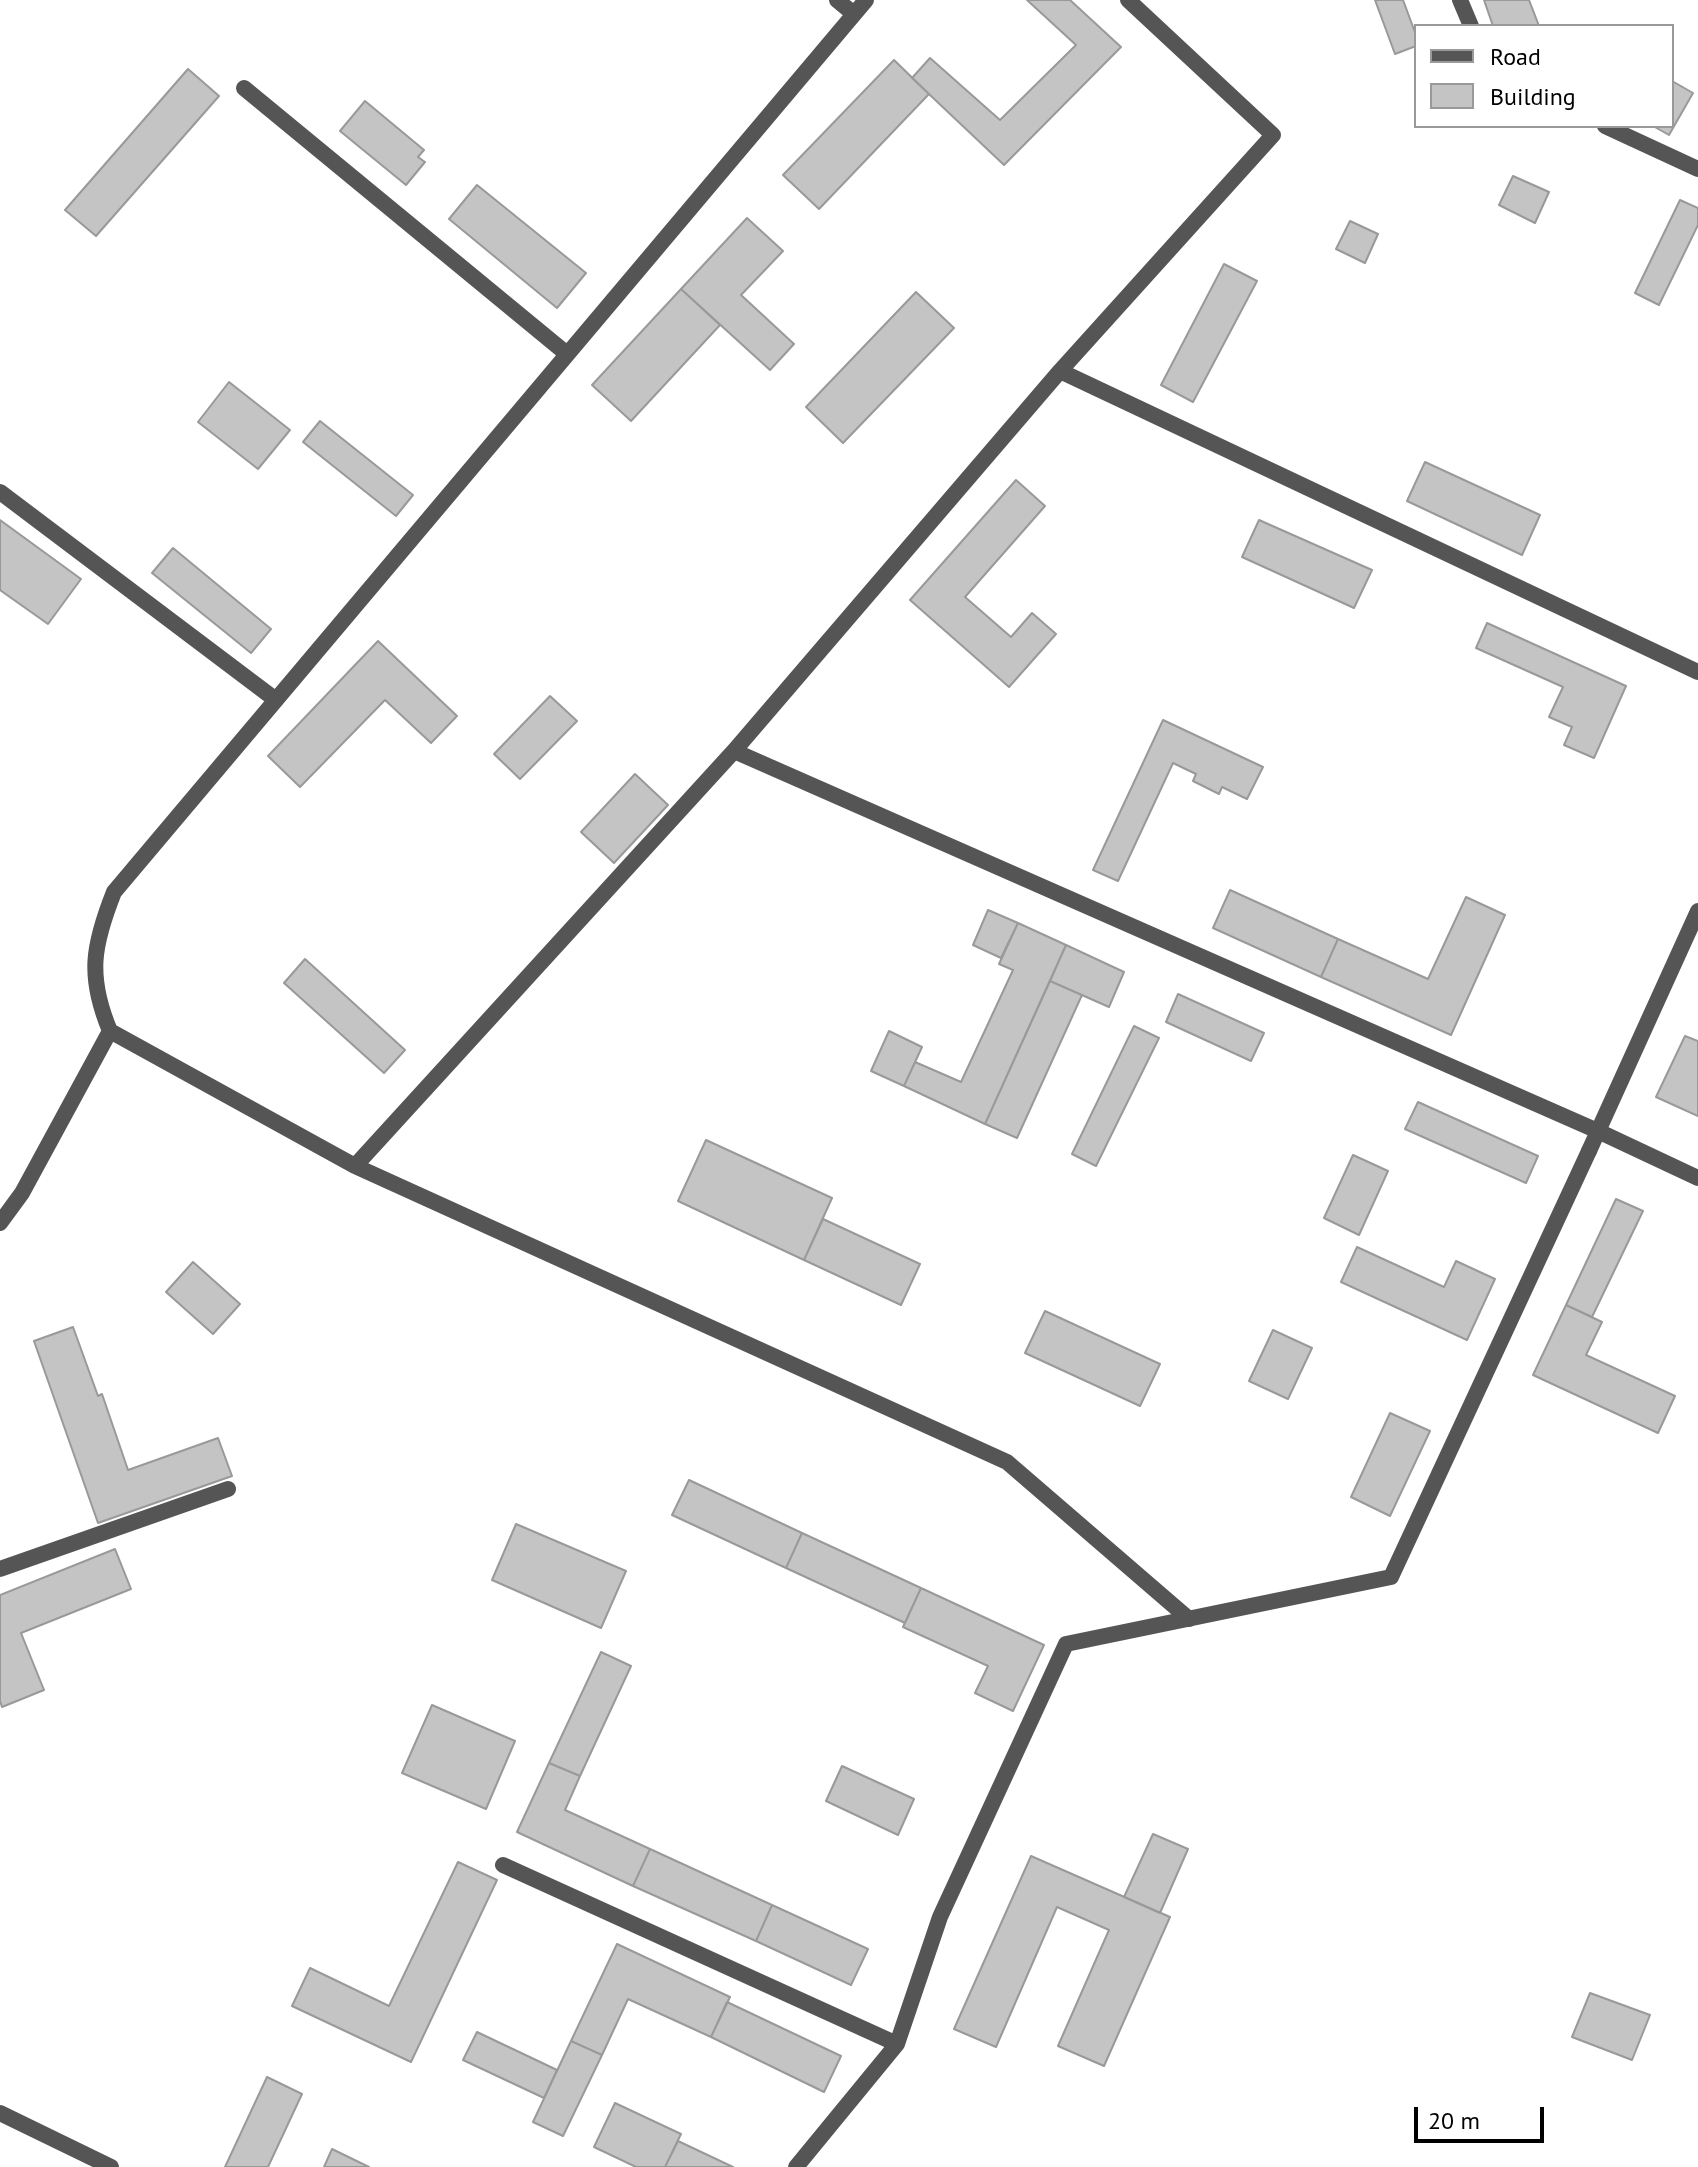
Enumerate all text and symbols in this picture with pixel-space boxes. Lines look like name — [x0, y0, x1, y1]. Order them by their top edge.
legend — [1414, 24, 1674, 128]
text: Road — [1490, 41, 1541, 72]
text: Building — [1490, 81, 1576, 112]
scale bar — [1418, 2091, 1548, 2141]
text: 20 m — [1428, 2105, 1480, 2136]

